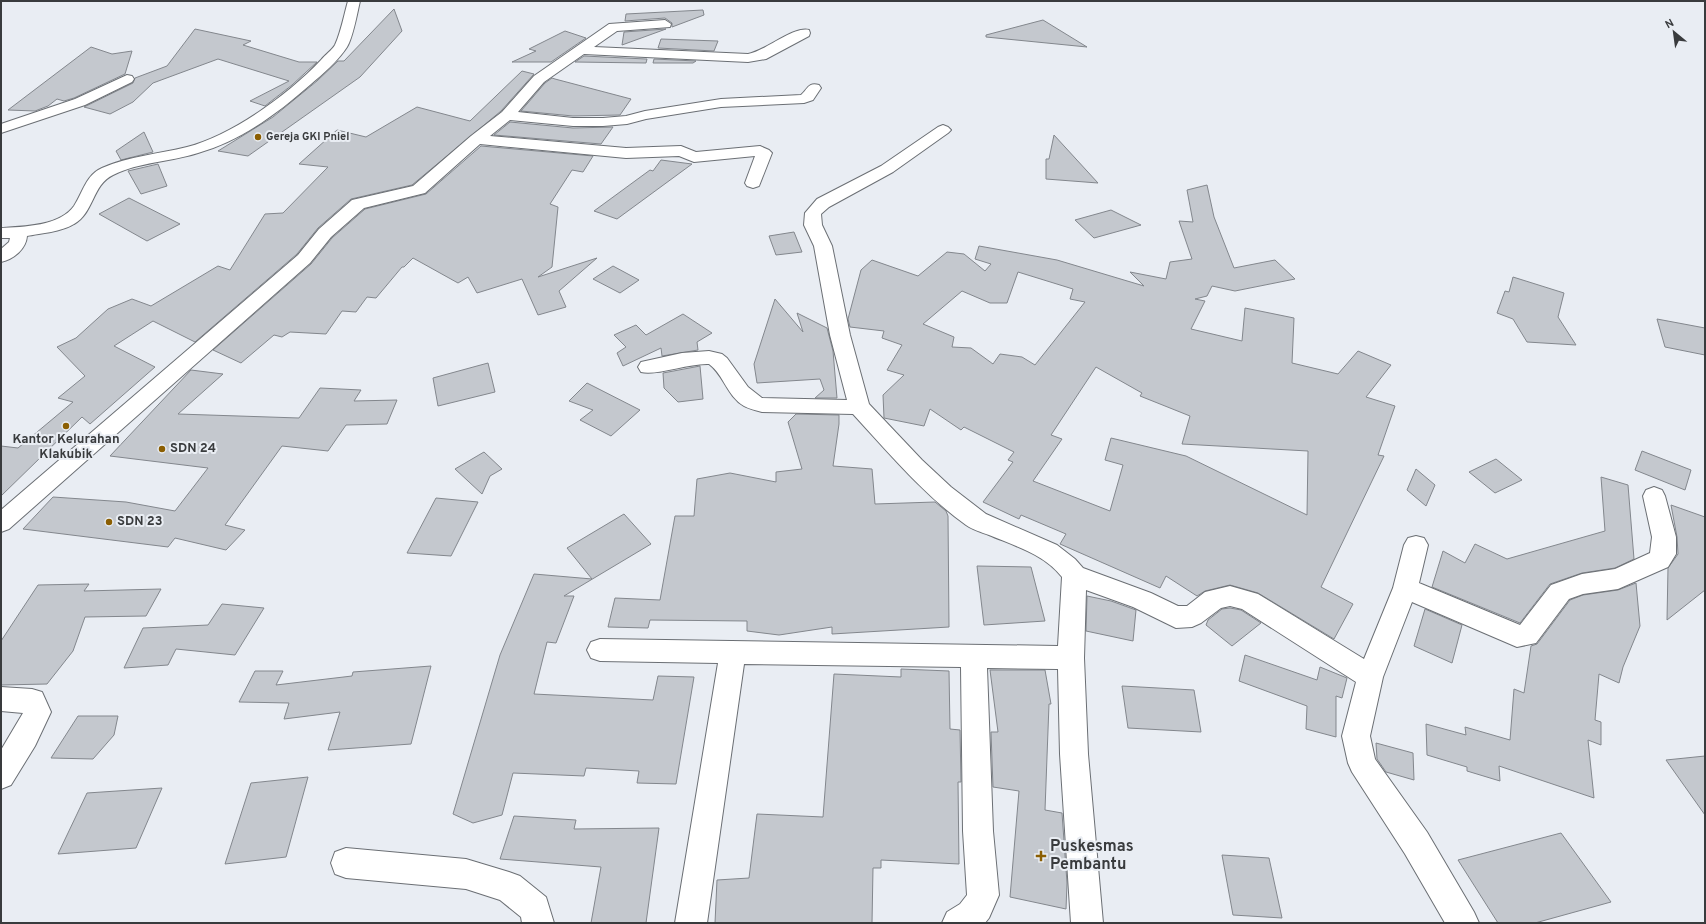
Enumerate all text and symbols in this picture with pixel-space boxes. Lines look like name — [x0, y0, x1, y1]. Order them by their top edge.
north arrow — [1654, 12, 1694, 52]
text: N — [1663, 16, 1676, 32]
place label: Gereja GKI Pniel — [266, 130, 349, 144]
marker: Gereja GKI Pniel — [253, 132, 263, 142]
marker: Kantor Kelurahan Klakubik — [61, 421, 71, 431]
place label: Kantor Kelurahan Klakubik — [12, 432, 120, 463]
place label: SDN 24 — [170, 441, 216, 457]
marker: SDN 24 — [157, 444, 167, 454]
place label: SDN 23 — [117, 514, 163, 530]
marker: SDN 23 — [104, 517, 114, 527]
place label: Puskesmas Pembantu — [1050, 837, 1134, 875]
marker: Puskesmas Pembantu — [1035, 850, 1047, 862]

